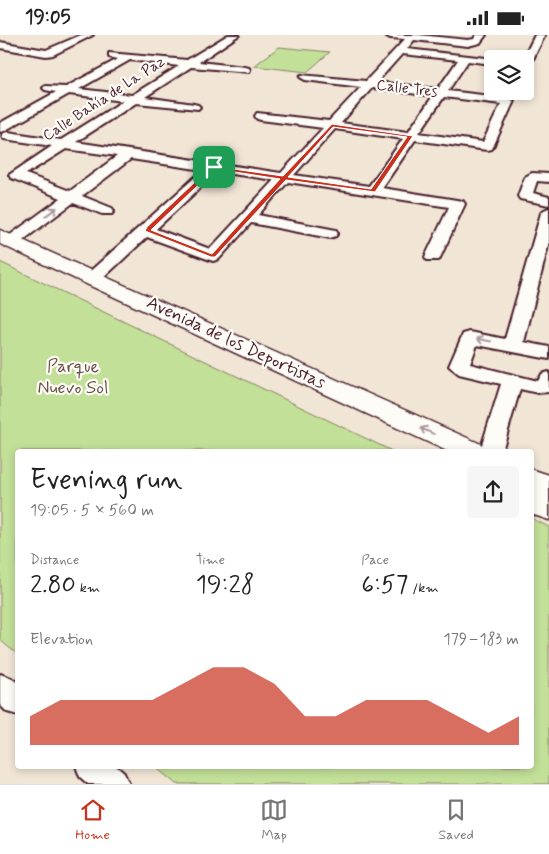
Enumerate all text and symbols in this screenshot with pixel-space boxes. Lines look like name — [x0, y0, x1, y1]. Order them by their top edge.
text: 19:05 — [25, 5, 71, 30]
map controls — [484, 50, 534, 100]
button: layers — [484, 50, 534, 100]
street label: Calle Bahía de La Paz — [39, 52, 169, 146]
street label: Calle Tres — [375, 75, 439, 103]
pin — [193, 146, 235, 188]
icon: arrive — [200, 153, 228, 181]
one-way arrow — [44, 207, 58, 217]
street label: Avenida de los Deportistas — [143, 291, 329, 395]
one-way arrow — [476, 335, 492, 344]
park label: Parque Nuevo Sol — [37, 355, 109, 400]
one-way arrow — [420, 426, 435, 435]
text: Evening run — [30, 462, 183, 499]
button: share — [467, 466, 519, 518]
text: 19:05 · 5 × 560 m — [30, 500, 154, 521]
text: Distance — [30, 551, 79, 569]
text: Time — [196, 551, 225, 569]
text: Pace — [361, 551, 389, 569]
text: 2.80 — [30, 569, 76, 602]
text: 19:28 — [196, 569, 254, 602]
text: 6:57 — [361, 569, 408, 602]
text: km — [76, 579, 100, 597]
text: /km — [408, 579, 439, 597]
text: Elevation — [30, 629, 93, 650]
text: 179–183 m — [444, 629, 519, 650]
tab: Home — [75, 796, 110, 844]
tab: Map — [260, 796, 288, 844]
tab: Saved — [438, 796, 474, 844]

